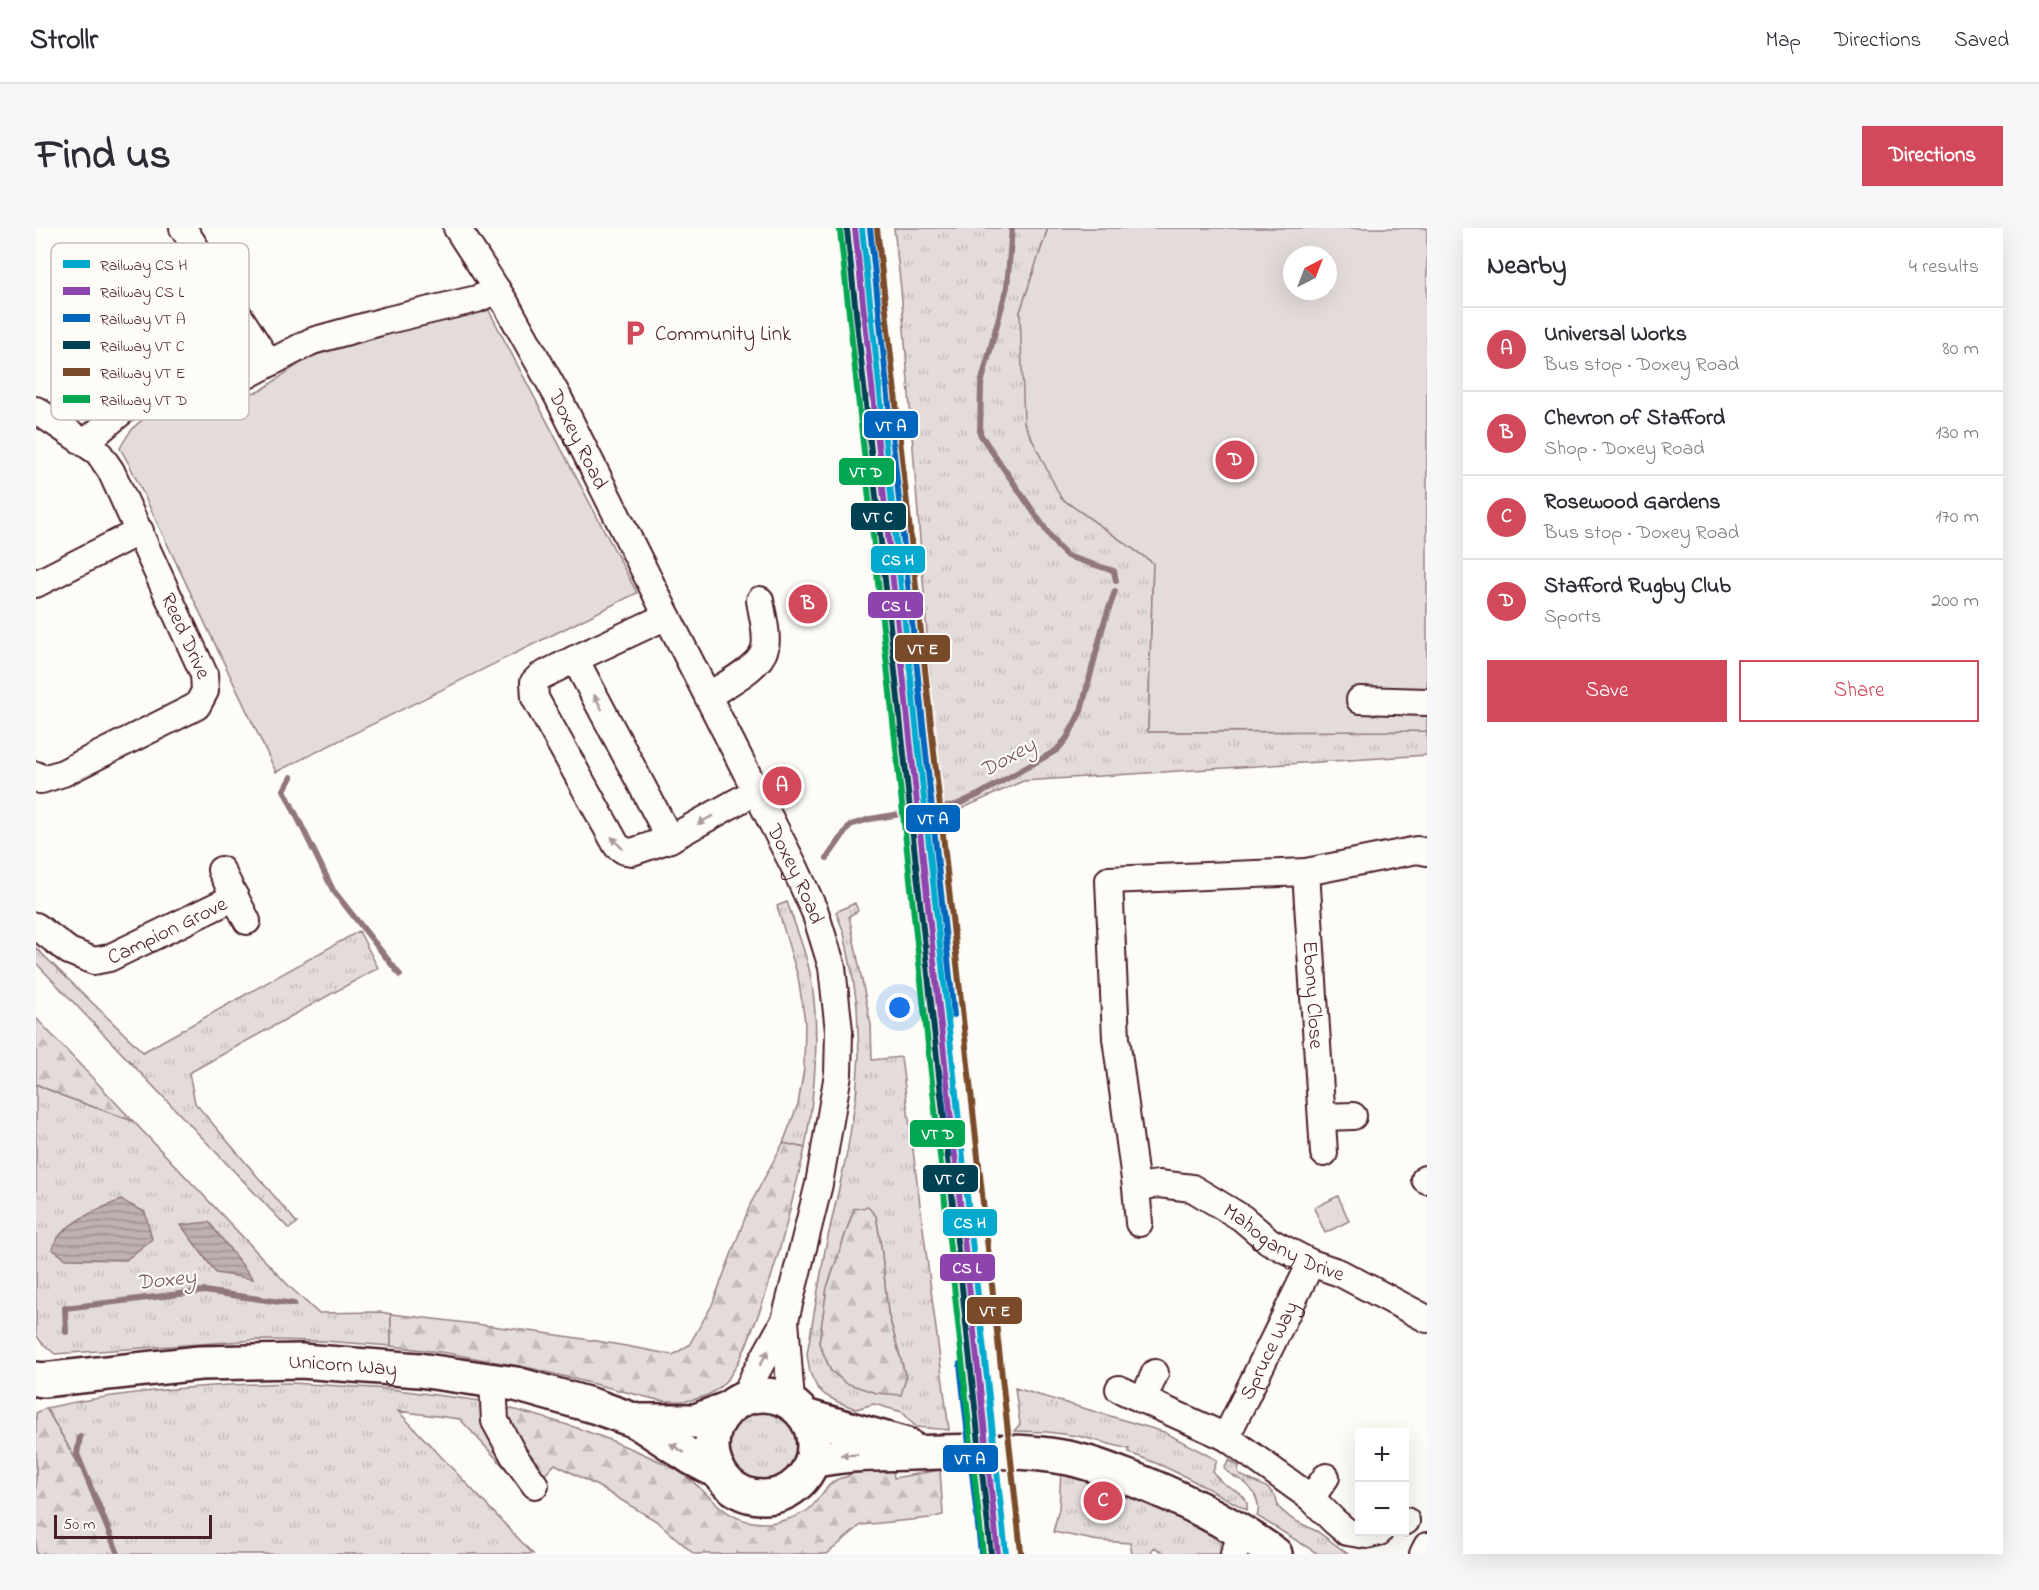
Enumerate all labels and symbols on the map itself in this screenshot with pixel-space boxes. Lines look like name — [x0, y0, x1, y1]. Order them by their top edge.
legend — [51, 243, 249, 420]
north arrow — [1283, 246, 1337, 300]
text: Railway CS H — [100, 254, 187, 278]
text: Railway CS L — [100, 281, 184, 305]
text: Railway VT A — [100, 308, 186, 332]
parking icon: Community Link — [620, 318, 650, 348]
place label: Community Link — [655, 320, 792, 352]
text: Railway VT C — [100, 335, 185, 359]
text: Railway VT E — [100, 362, 185, 386]
street label: Doxey Road — [539, 384, 615, 495]
text: Railway VT D — [100, 389, 188, 413]
line badge: VT A — [863, 410, 919, 439]
text: VT A — [875, 415, 906, 439]
pin: D — [1216, 438, 1254, 482]
line badge: VT D — [838, 457, 895, 486]
text: VT D — [849, 461, 882, 485]
line badge: VT C — [850, 502, 907, 531]
text: VT C — [862, 506, 893, 530]
line badge: CS H — [870, 545, 926, 574]
text: CS H — [882, 549, 914, 573]
pin: B — [788, 582, 828, 626]
street label: Reed Drive — [152, 589, 218, 685]
line badge: CS L — [867, 591, 924, 619]
text: CS L — [882, 595, 912, 619]
line badge: VT E — [894, 634, 951, 663]
text: VT E — [907, 638, 938, 662]
one-way arrow — [593, 693, 603, 710]
water label: Doxey — [975, 730, 1043, 787]
pin: A — [762, 764, 802, 808]
line badge: VT A — [905, 804, 961, 833]
text: VT A — [917, 808, 948, 832]
one-way arrow — [696, 814, 713, 824]
street label: Doxey Road — [758, 818, 831, 928]
one-way arrow — [610, 836, 624, 851]
street label: Campion Grove — [103, 890, 233, 974]
street label: Ebony Close — [1293, 940, 1330, 1050]
your location — [885, 993, 914, 1022]
line badge: VT D — [909, 1119, 966, 1148]
text: VT D — [921, 1123, 954, 1147]
line badge: VT C — [922, 1164, 979, 1193]
text: VT C — [934, 1168, 965, 1192]
street label: Mahogany Drive — [1217, 1197, 1349, 1291]
line badge: CS H — [942, 1208, 998, 1237]
text: CS H — [954, 1212, 986, 1236]
line badge: CS L — [939, 1253, 996, 1282]
text: CS L — [953, 1257, 983, 1281]
water label: Doxey — [135, 1262, 198, 1300]
line badge: VT E — [966, 1296, 1023, 1325]
street label: Spruce Way — [1233, 1296, 1309, 1405]
text: VT E — [979, 1300, 1010, 1324]
street label: Unicorn Way — [288, 1348, 398, 1387]
one-way arrow — [759, 1349, 769, 1366]
one-way arrow — [670, 1442, 686, 1454]
line badge: VT A — [942, 1444, 999, 1473]
text: VT A — [954, 1448, 985, 1472]
one-way arrow — [840, 1451, 859, 1460]
pin: C — [1084, 1478, 1122, 1524]
scale bar — [54, 1512, 212, 1540]

